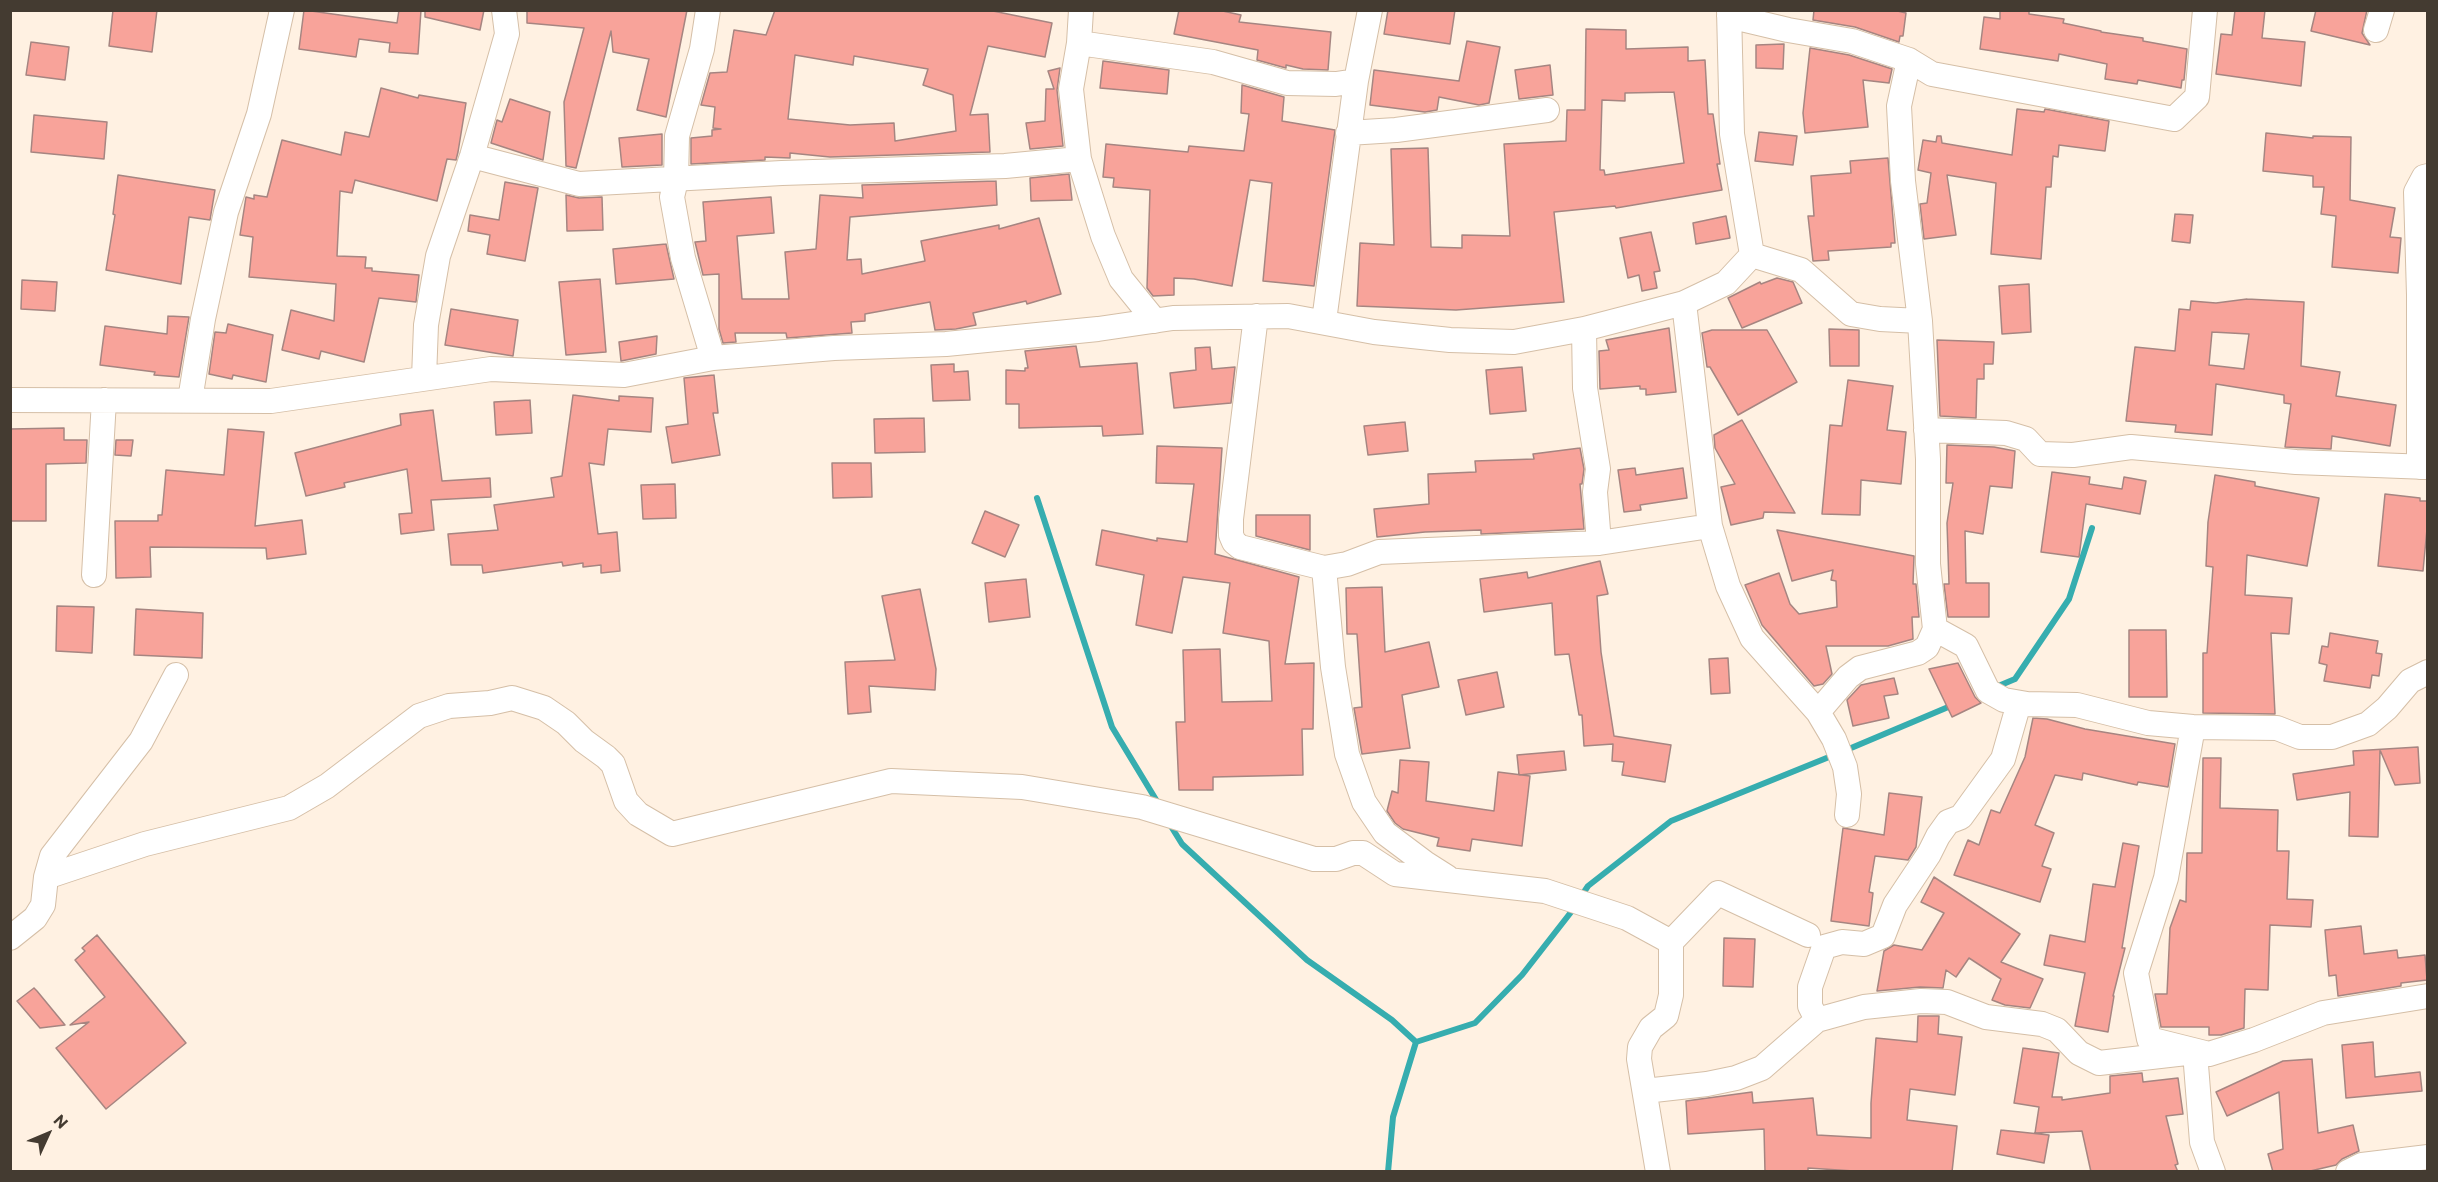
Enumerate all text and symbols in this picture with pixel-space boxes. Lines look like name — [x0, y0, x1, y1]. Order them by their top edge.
north arrow — [18, 1104, 78, 1164]
text: N — [50, 1110, 72, 1132]

